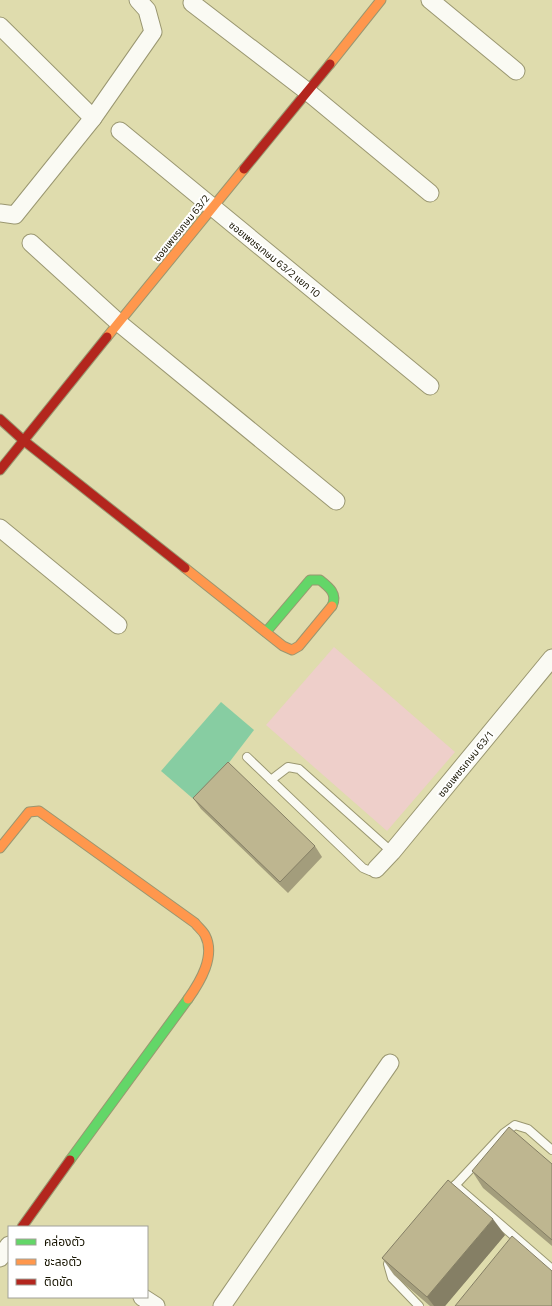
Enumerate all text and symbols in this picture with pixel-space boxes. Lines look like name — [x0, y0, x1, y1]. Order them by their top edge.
street label: ซอยเพชรเกษม 63/2 — [150, 192, 212, 264]
street label: ซอยเพชรเกษม 63/2 แยก 10 — [227, 218, 323, 300]
street label: ซอยเพชรเกษม 63/1 — [435, 729, 495, 799]
legend — [8, 1226, 148, 1298]
text: คล่องตัว — [44, 1234, 85, 1248]
text: ชะลอตัว — [44, 1254, 82, 1268]
text: ติดขัด — [44, 1274, 73, 1288]

